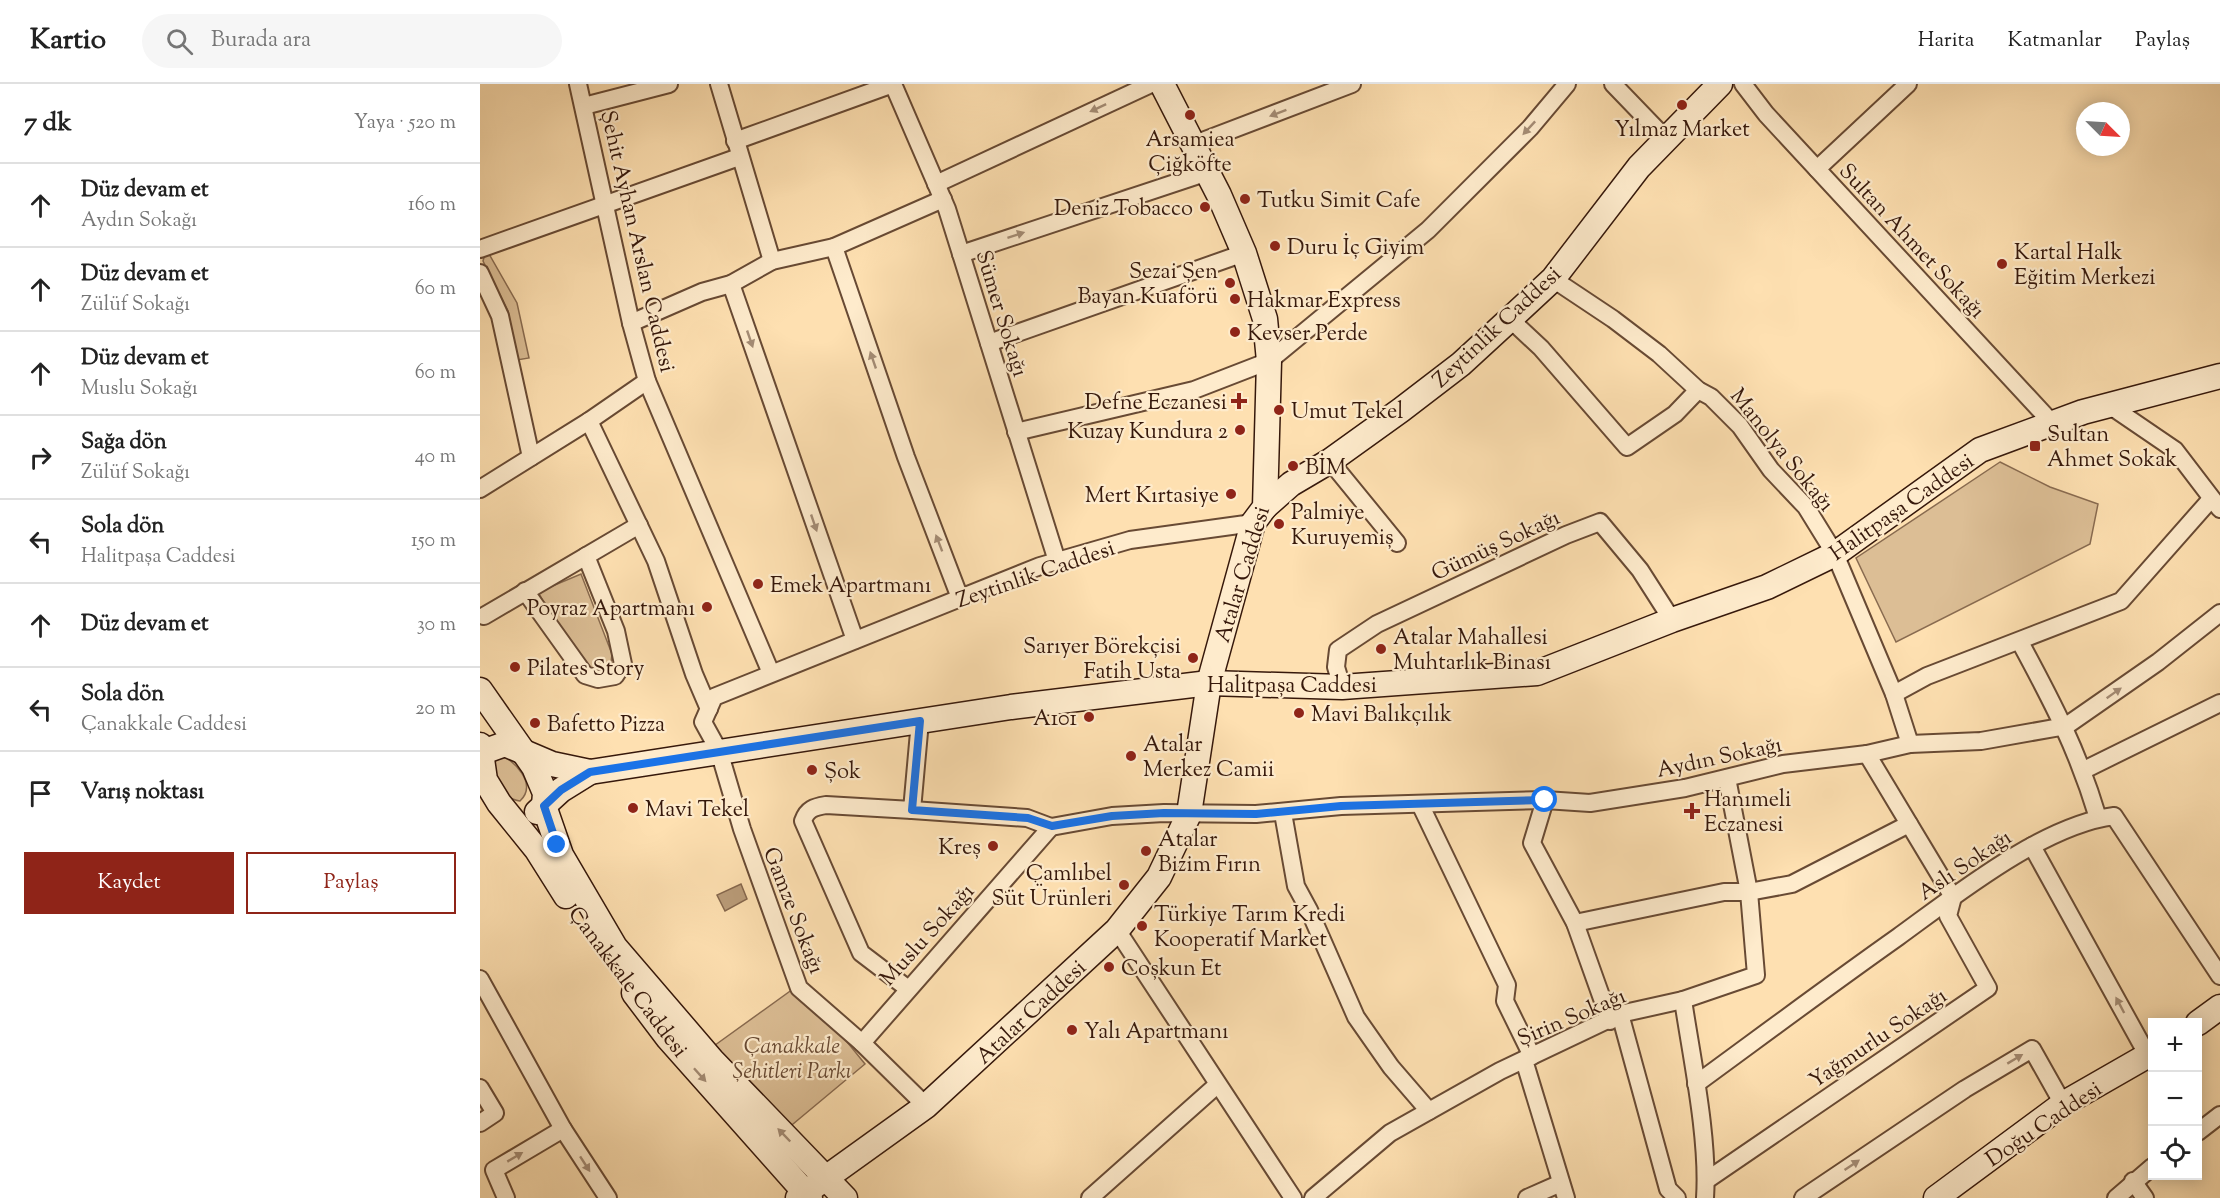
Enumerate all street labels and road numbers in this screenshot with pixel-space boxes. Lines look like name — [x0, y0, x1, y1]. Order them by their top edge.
street label: Şehit Ayhan Arslan Caddesi — [590, 108, 682, 376]
street label: Sultan Ahmet Sokağı — [1830, 157, 1991, 327]
street label: Sümer Sokağı — [966, 247, 1035, 381]
street label: Zeytinlik Caddesi — [1426, 260, 1570, 396]
street label: Manolya Sokağı — [1721, 382, 1840, 519]
street label: Halitpaşa Caddesi — [1824, 447, 1982, 570]
street label: Atalar Caddesi — [1208, 503, 1280, 647]
street label: Gümüş Sokağı — [1427, 503, 1566, 590]
street label: Zeytinlik Caddesi — [952, 534, 1120, 618]
street label: Halitpaşa Caddesi — [1207, 671, 1377, 703]
street label: Aydın Sokağı — [1654, 730, 1785, 788]
street label: Aslı Sokağı — [1912, 823, 2019, 910]
street label: Gamze Sokağı — [753, 843, 831, 979]
street label: Muslu Sokağı — [873, 878, 983, 994]
street label: Çanakkale Caddesi — [559, 900, 694, 1065]
street label: Atalar Caddesi — [970, 953, 1095, 1073]
street label: Yağmurlu Sokağı — [1803, 981, 1954, 1098]
street label: Şirin Sokağı — [1513, 982, 1631, 1056]
street label: Doğu Caddesi — [1980, 1075, 2109, 1176]

